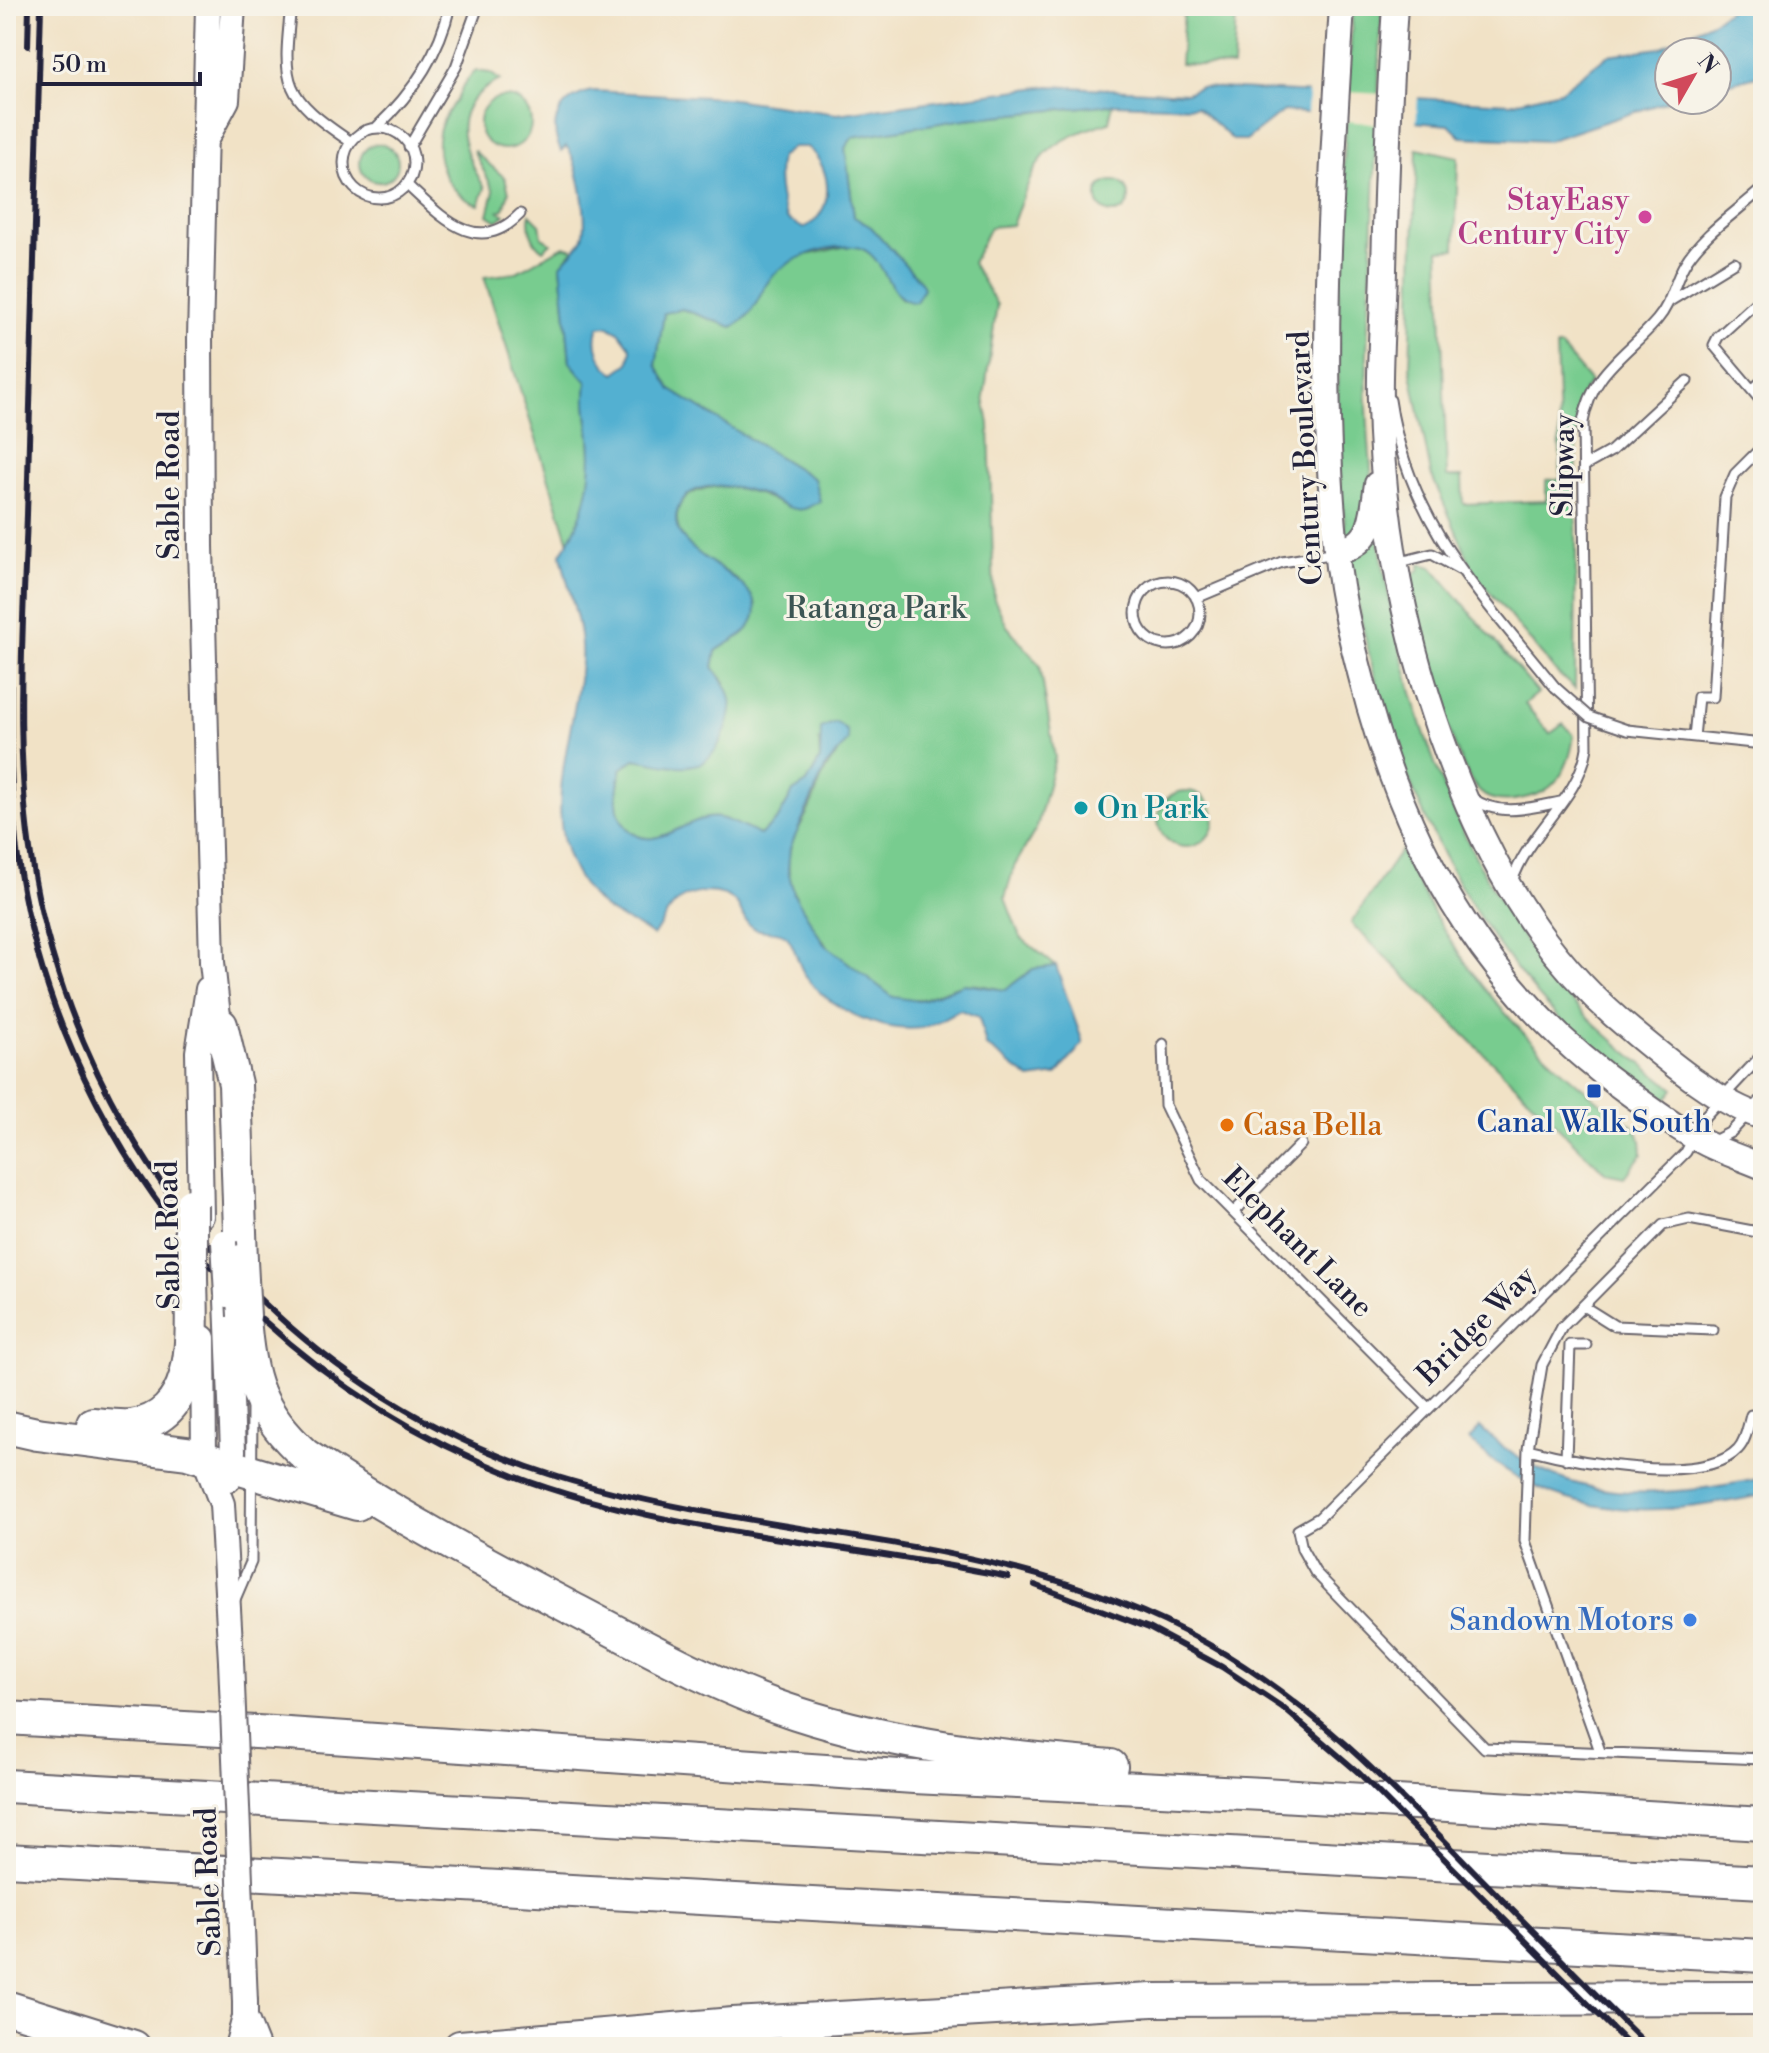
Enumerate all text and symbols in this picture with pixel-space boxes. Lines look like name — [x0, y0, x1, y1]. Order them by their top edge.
scale bar — [40, 36, 200, 86]
north arrow — [1653, 36, 1733, 116]
text: N — [1691, 49, 1724, 80]
text: 50 m — [52, 50, 107, 80]
place label: StayEasy Century City — [1457, 182, 1629, 254]
marker: StayEasy Century City — [1636, 208, 1654, 226]
street label: Century Boulevard — [1280, 330, 1332, 586]
street label: Sable Road — [151, 410, 189, 560]
street label: Slipway — [1544, 413, 1584, 517]
park label: Ratanga Park — [786, 590, 967, 628]
place label: On Park — [1097, 790, 1208, 828]
marker: On Park — [1072, 799, 1090, 817]
marker: Canal Walk South — [1585, 1082, 1603, 1100]
place label: Canal Walk South — [1476, 1104, 1712, 1142]
place label: Casa Bella — [1243, 1107, 1383, 1145]
marker: Casa Bella — [1218, 1116, 1236, 1134]
street label: Elephant Lane — [1214, 1159, 1381, 1326]
street label: Sable Road — [149, 1160, 189, 1310]
street label: Bridge Way — [1408, 1258, 1544, 1394]
place label: Sandown Motors — [1449, 1602, 1674, 1640]
marker: Sandown Motors — [1681, 1611, 1699, 1629]
street label: Sable Road — [187, 1807, 231, 1957]

